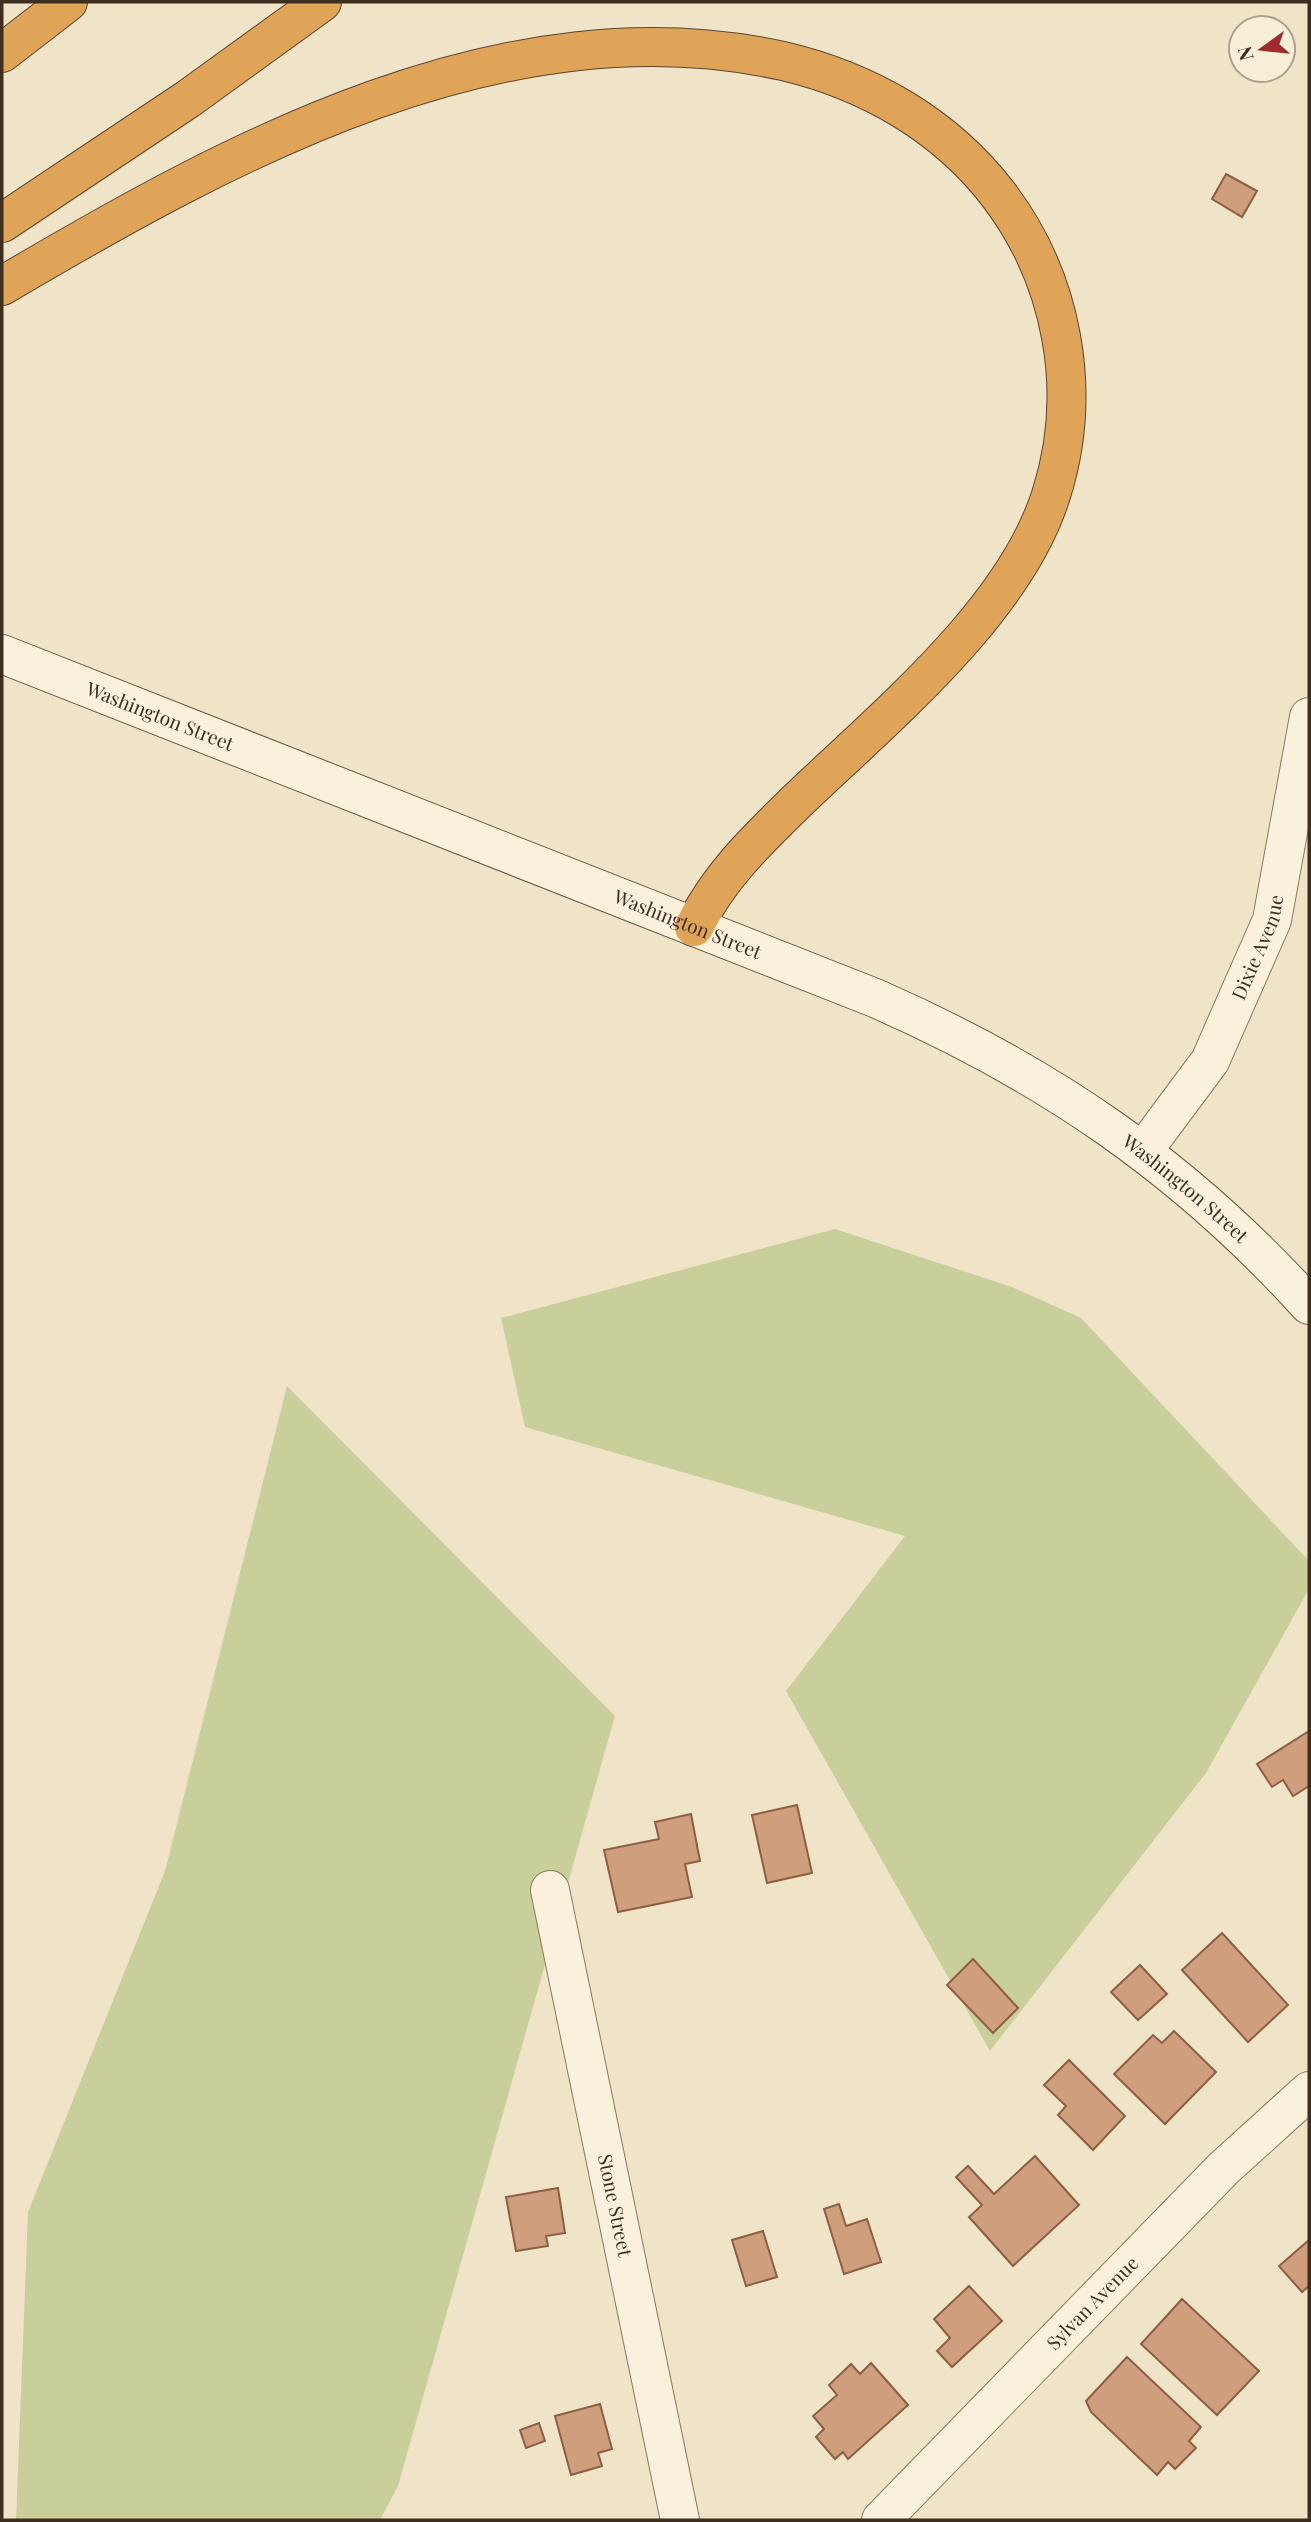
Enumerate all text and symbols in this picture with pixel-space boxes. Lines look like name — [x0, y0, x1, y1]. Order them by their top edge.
north arrow — [1227, 14, 1297, 84]
text: N — [1230, 43, 1259, 64]
street label: Washington Street — [82, 674, 238, 756]
street label: Washington Street — [610, 882, 766, 964]
street label: Dixie Avenue — [1225, 893, 1288, 1003]
street label: Washington Street — [1117, 1127, 1255, 1248]
street label: Stone Street — [593, 2152, 639, 2259]
street label: Sylvan Avenue — [1040, 2250, 1144, 2355]

